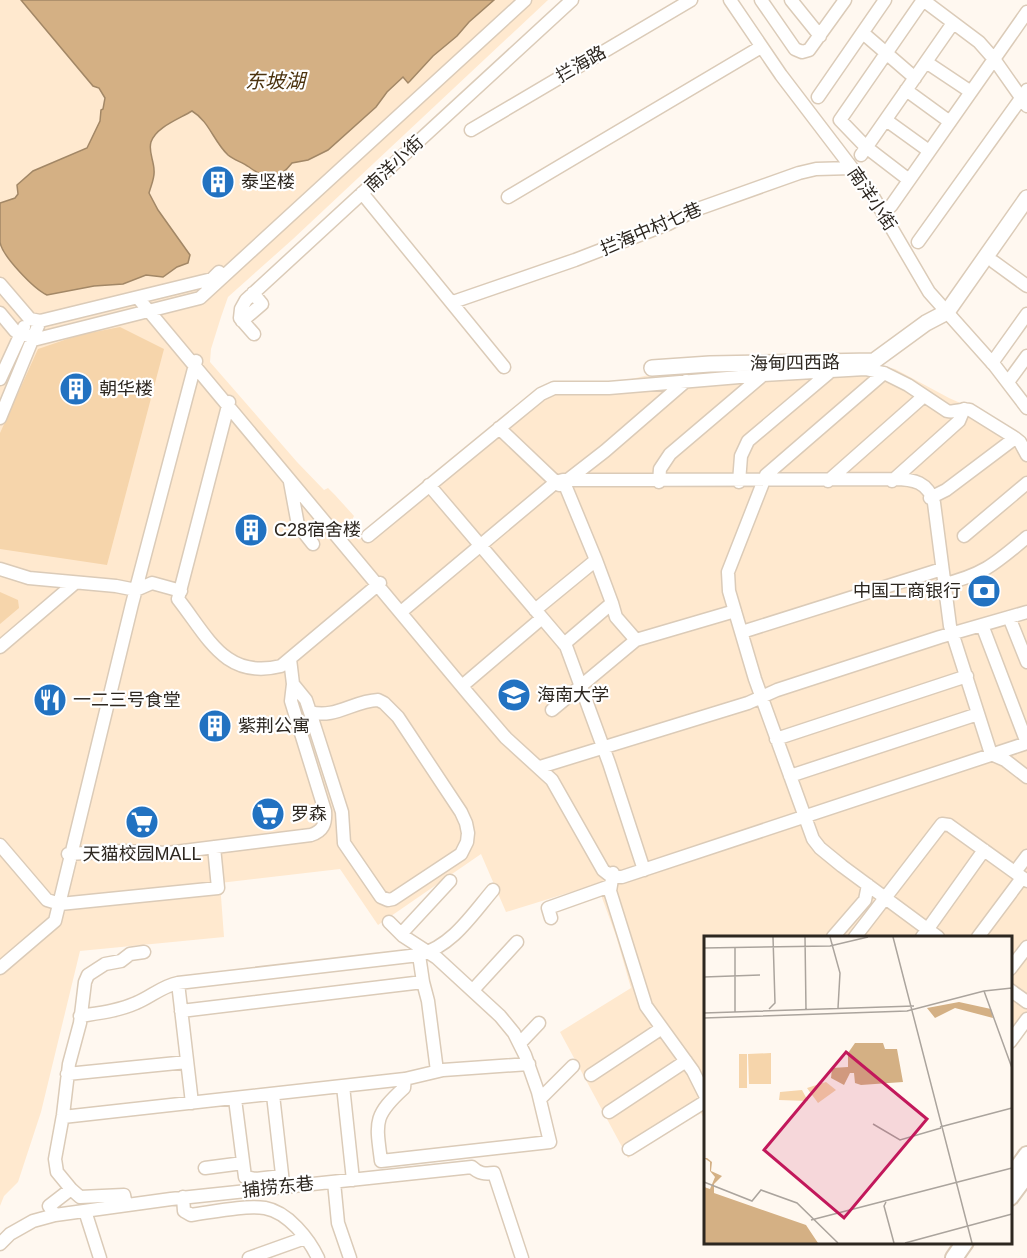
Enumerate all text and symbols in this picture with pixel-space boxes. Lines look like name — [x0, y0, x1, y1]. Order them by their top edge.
street label: 拦海路 — [553, 42, 609, 86]
water label: 东坡湖 — [245, 70, 308, 92]
street label: 南洋小街 — [361, 132, 427, 196]
building icon: 泰坚楼 — [200, 164, 236, 200]
street label: 南洋小街 — [844, 164, 900, 234]
place label: 泰坚楼 — [241, 172, 295, 192]
street label: 拦海中村七巷 — [597, 199, 705, 259]
street label: 海甸四西路 — [750, 352, 840, 374]
building icon: 朝华楼 — [58, 371, 94, 407]
place label: 朝华楼 — [99, 379, 153, 399]
building icon: C28宿舍楼 — [233, 512, 269, 548]
place label: C28宿舍楼 — [274, 520, 361, 540]
bank icon: 中国工商银行 — [966, 573, 1002, 609]
place label: 中国工商银行 — [853, 581, 961, 601]
school or university icon: 海南大学 — [496, 677, 532, 713]
restaurant icon: 一二三号食堂 — [32, 682, 68, 718]
place label: 海南大学 — [537, 685, 609, 705]
place label: 一二三号食堂 — [73, 690, 181, 710]
building icon: 紫荆公寓 — [197, 708, 233, 744]
place label: 紫荆公寓 — [238, 716, 310, 736]
supermarket icon: 罗森 — [250, 796, 286, 832]
supermarket icon: 天猫校园MALL — [124, 804, 160, 840]
place label: 罗森 — [291, 804, 327, 824]
place label: 天猫校园MALL — [82, 844, 202, 864]
inset map — [704, 936, 1012, 1243]
street label: 捕捞东巷 — [241, 1173, 315, 1201]

